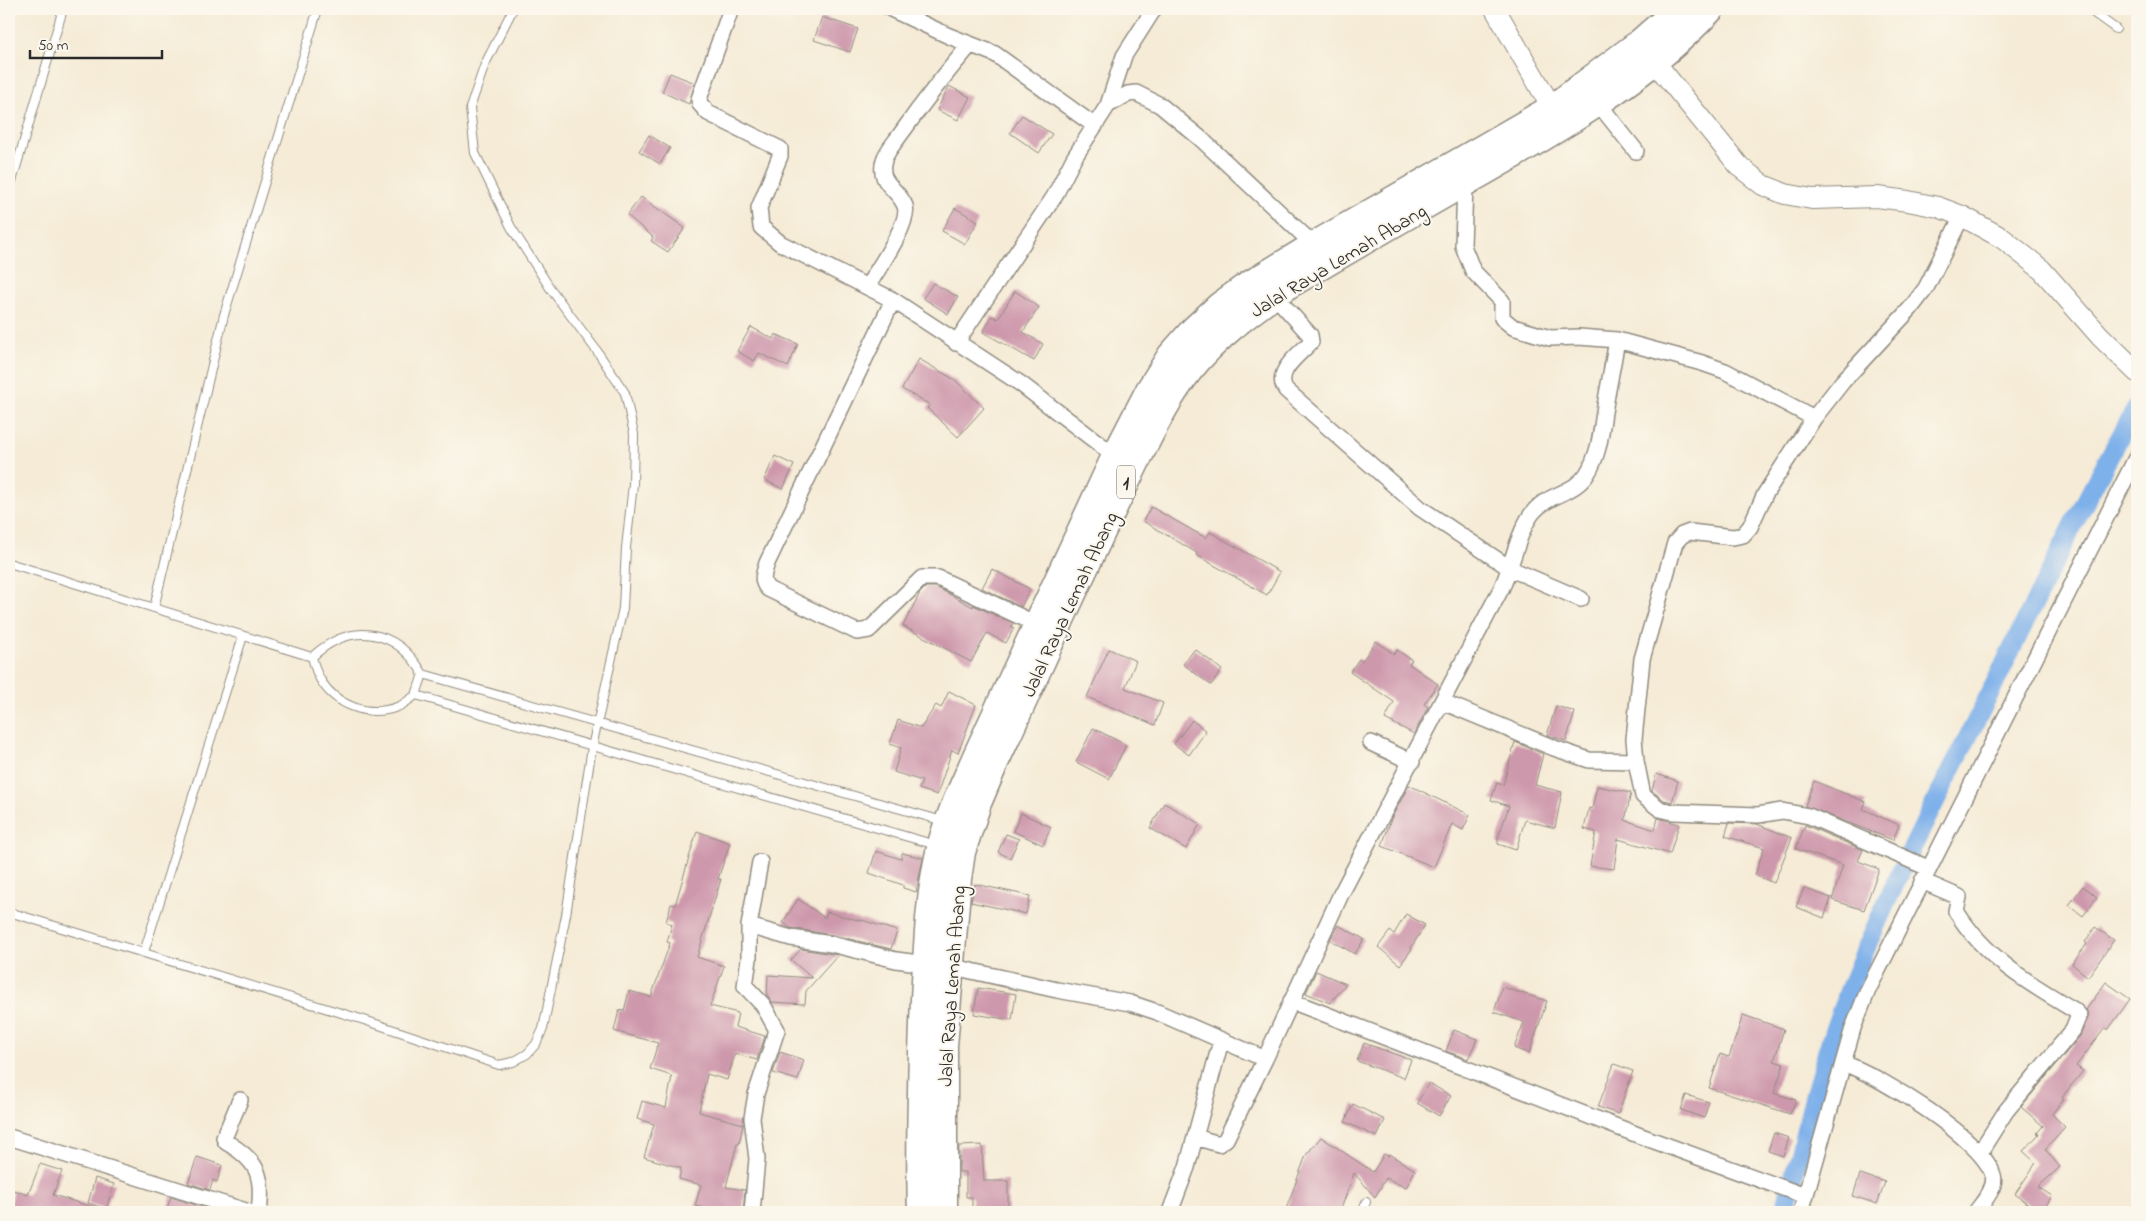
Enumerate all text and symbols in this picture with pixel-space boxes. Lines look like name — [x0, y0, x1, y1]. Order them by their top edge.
scale bar — [30, 28, 162, 60]
text: 50 m — [38, 35, 69, 57]
street label: Jalal Raya Lemah Abang — [1245, 198, 1434, 327]
road number: 1 — [1117, 466, 1135, 498]
street label: Jalal Raya Lemah Abang — [1016, 508, 1128, 703]
street label: Jalal Raya Lemah Abang — [932, 885, 976, 1088]

